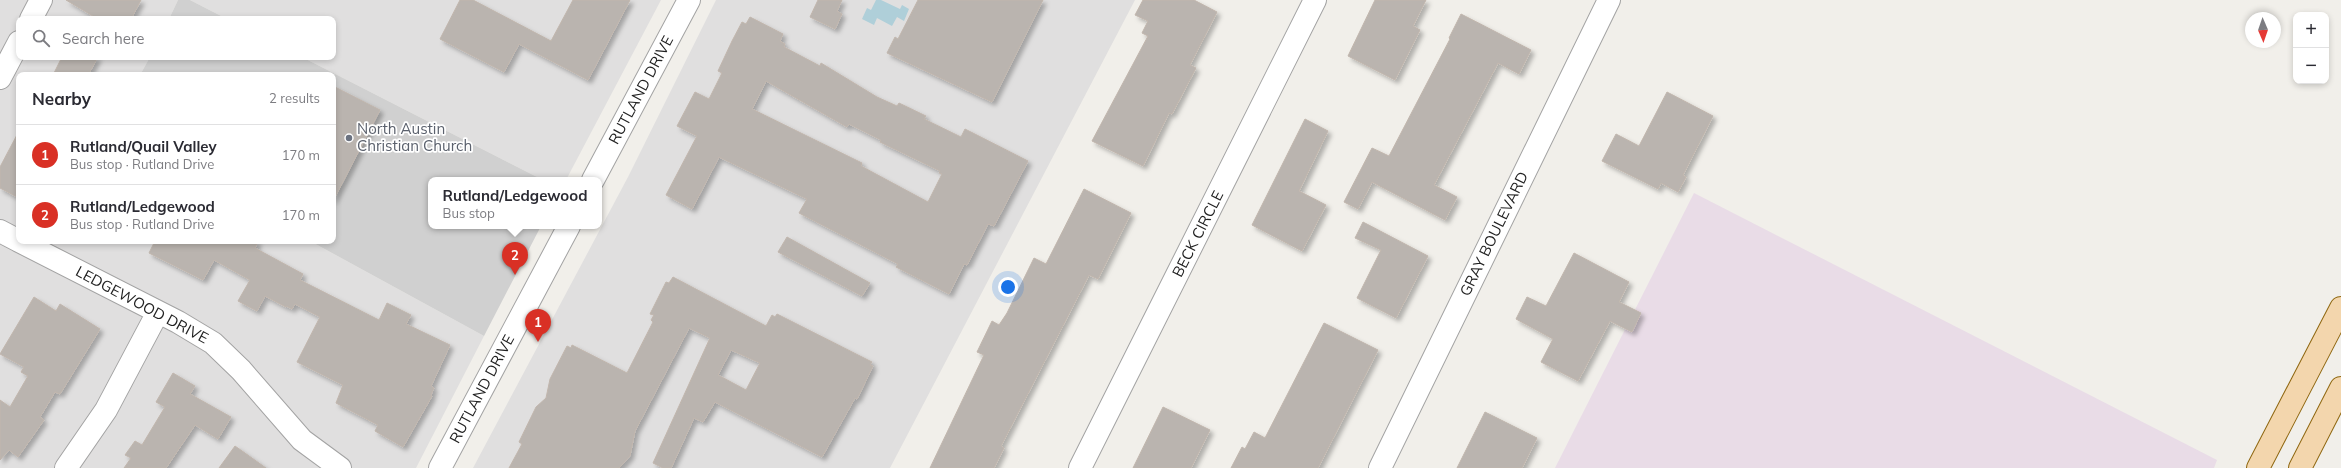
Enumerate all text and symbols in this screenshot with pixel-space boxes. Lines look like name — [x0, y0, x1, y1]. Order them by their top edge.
north arrow — [2245, 12, 2281, 48]
map controls — [2293, 12, 2329, 84]
button: + — [2293, 12, 2329, 48]
search box — [16, 16, 336, 60]
icon: search — [30, 27, 52, 49]
text: Search here — [62, 29, 144, 48]
street label: RUTLAND DRIVE — [604, 32, 677, 147]
button: − — [2293, 48, 2329, 84]
text: Nearby — [32, 88, 91, 109]
text: 2 results — [269, 90, 320, 106]
place label: North Austin Christian Church — [357, 119, 472, 155]
marker: North Austin Christian Church — [344, 133, 354, 143]
text: Rutland/Quail Valley — [70, 137, 217, 156]
text: 1 — [41, 147, 49, 163]
text: 170 m — [282, 147, 320, 163]
text: Bus stop · Rutland Drive — [70, 156, 214, 172]
street label: GRAY BOULEVARD — [1455, 168, 1532, 299]
popup — [428, 177, 602, 229]
text: Rutland/Ledgewood — [443, 186, 587, 205]
street label: BECK CIRCLE — [1168, 187, 1228, 280]
text: Rutland/Ledgewood — [70, 197, 215, 216]
text: Bus stop — [443, 205, 495, 221]
text: 2 — [41, 207, 49, 223]
text: 170 m — [282, 207, 320, 223]
text: Bus stop · Rutland Drive — [70, 216, 214, 232]
pin: 2 — [502, 242, 528, 275]
street label: LEDGEWOOD DRIVE — [73, 262, 212, 348]
your location — [998, 277, 1018, 297]
pin: 1 — [525, 309, 551, 342]
street label: RUTLAND DRIVE — [445, 331, 518, 446]

